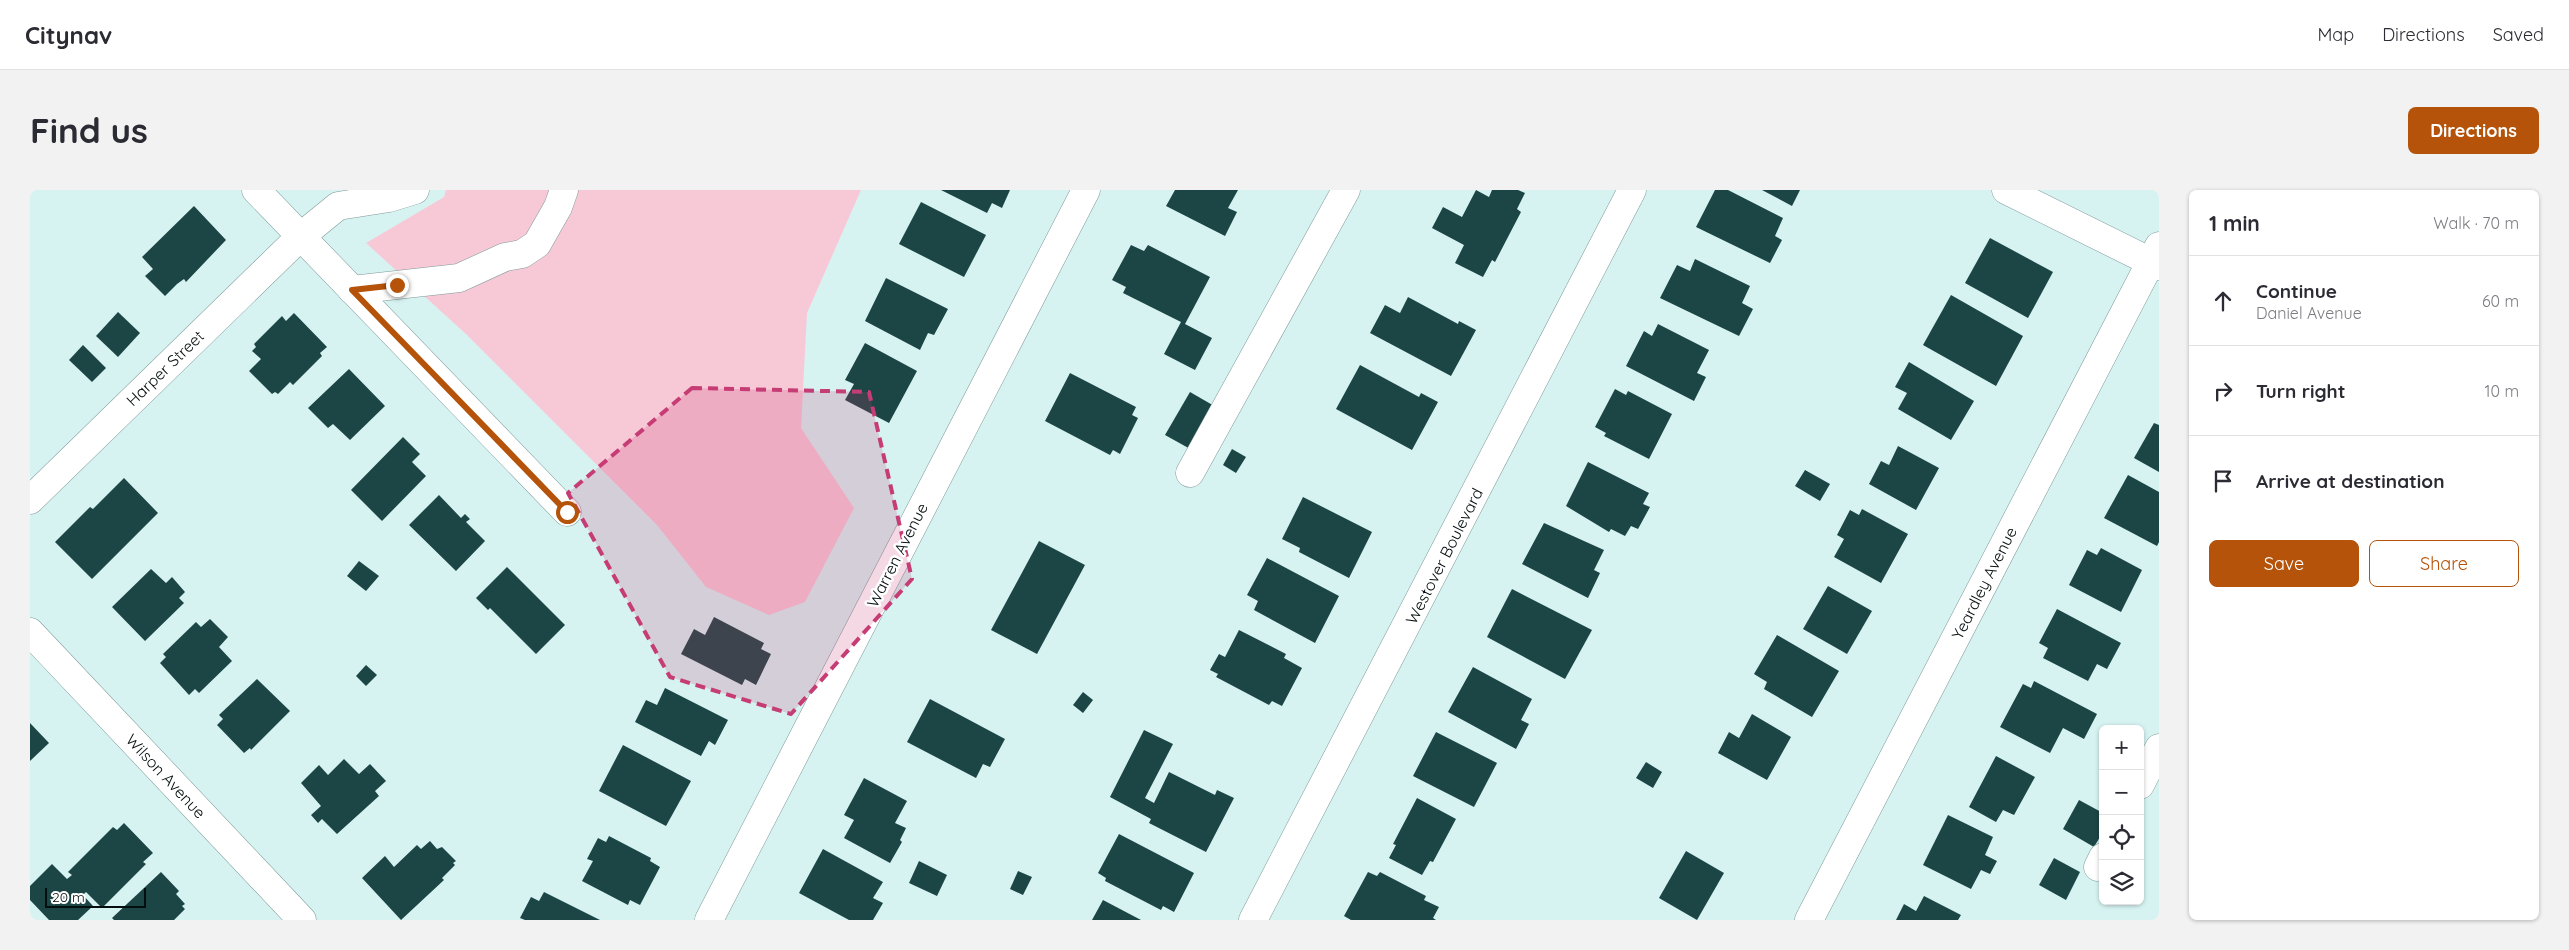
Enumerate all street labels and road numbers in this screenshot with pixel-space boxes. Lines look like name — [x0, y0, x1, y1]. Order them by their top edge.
street label: Harper Street — [122, 326, 208, 410]
street label: Westover Boulevard — [1401, 485, 1487, 627]
street label: Warren Avenue — [862, 500, 932, 610]
street label: Yeardley Avenue — [1947, 524, 2021, 642]
street label: Wilson Avenue — [122, 730, 210, 822]

